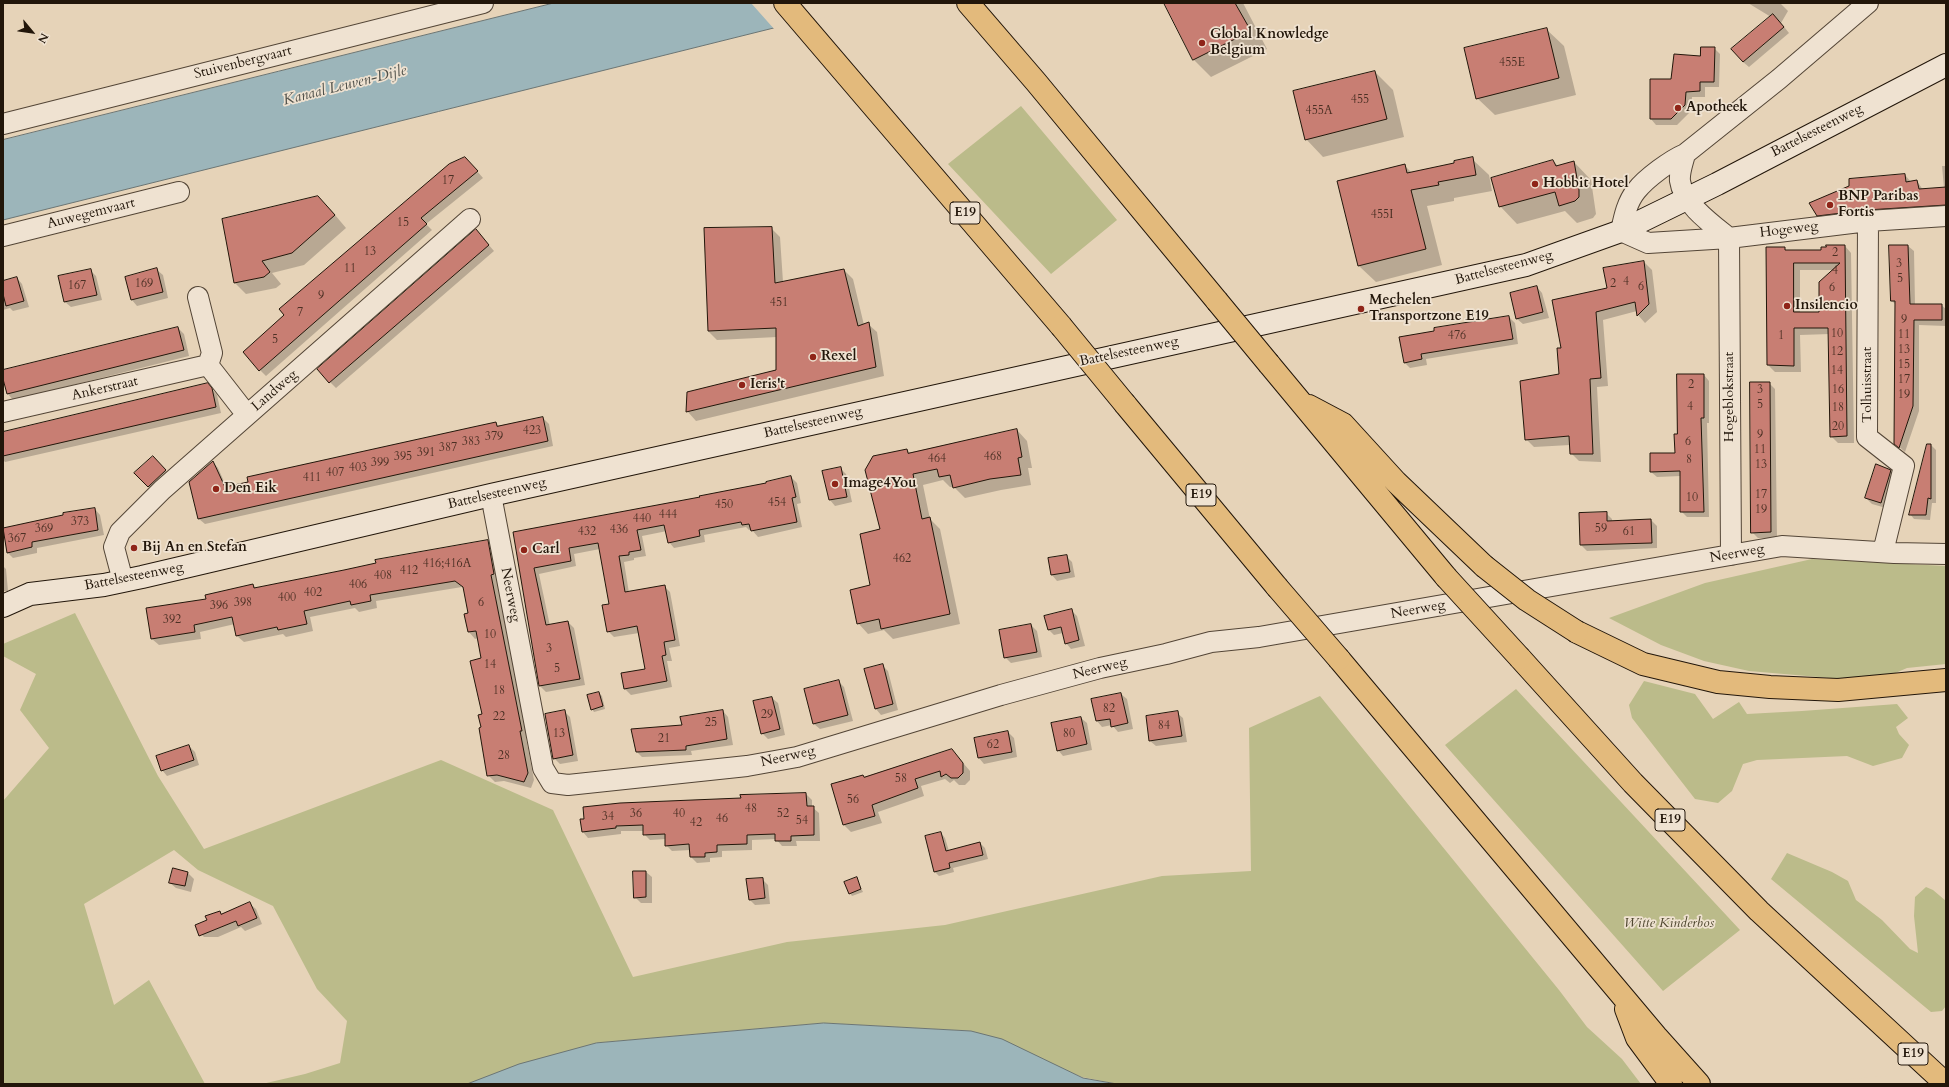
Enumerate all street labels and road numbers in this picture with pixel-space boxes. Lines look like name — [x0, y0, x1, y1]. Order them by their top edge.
street label: Stuivenbergvaart — [192, 43, 294, 83]
street label: Battelsesteenweg — [1768, 101, 1866, 161]
street label: Auwegemvaart — [45, 195, 137, 233]
road number: E19 — [950, 202, 980, 224]
street label: Hogeweg — [1759, 218, 1819, 242]
street label: Battelsesteenweg — [1453, 247, 1555, 289]
street label: Battelsesteenweg — [1078, 333, 1180, 371]
street label: Tolhuisstraat — [1860, 347, 1876, 423]
street label: Hogeblokstraat — [1722, 352, 1738, 442]
street label: Landweg — [249, 367, 301, 415]
street label: Ankerstraat — [70, 373, 140, 405]
street label: Battelsesteenweg — [762, 404, 864, 442]
street label: Battelsesteenweg — [446, 475, 548, 513]
road number: E19 — [1186, 484, 1216, 506]
street label: Neerweg — [1708, 541, 1766, 567]
street label: Battelsesteenweg — [83, 559, 185, 595]
street label: Neerweg — [496, 566, 524, 624]
street label: Neerweg — [1389, 597, 1447, 623]
street label: Neerweg — [1071, 654, 1129, 684]
street label: Neerweg — [759, 743, 817, 771]
road number: E19 — [1655, 809, 1685, 831]
road number: E19 — [1898, 1043, 1928, 1065]

